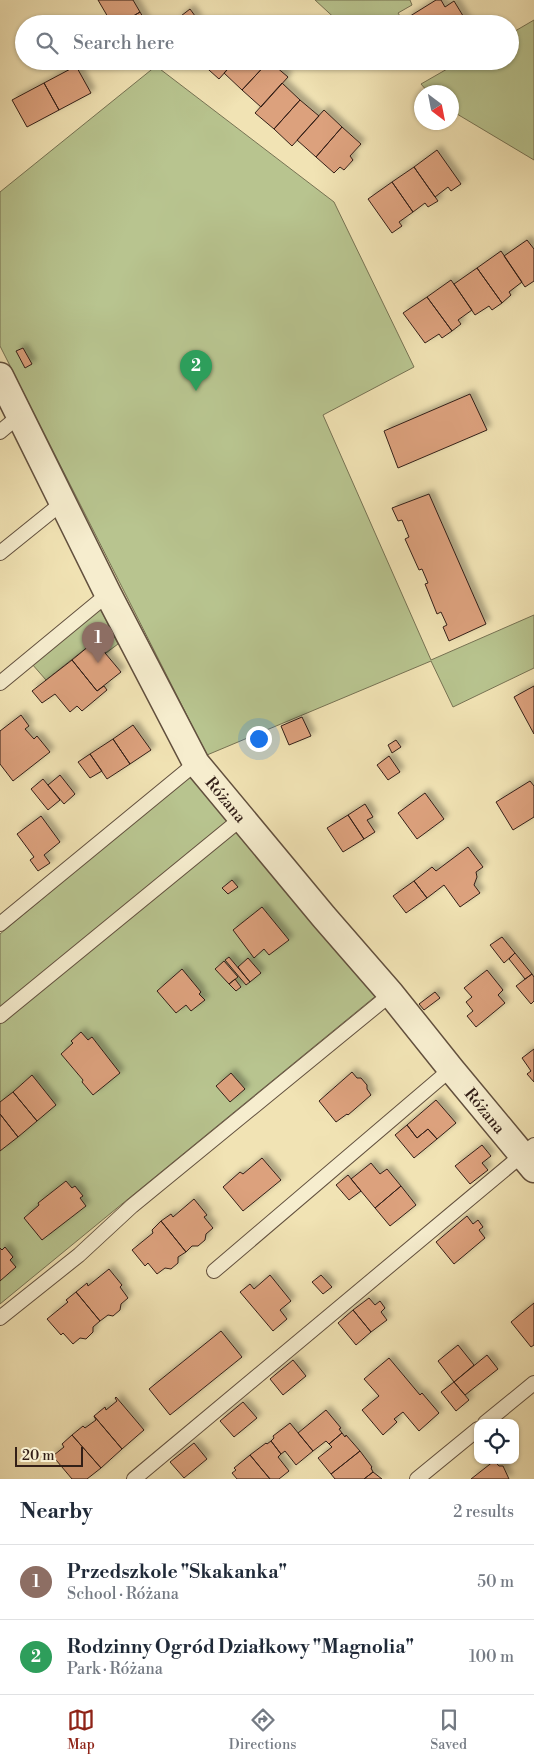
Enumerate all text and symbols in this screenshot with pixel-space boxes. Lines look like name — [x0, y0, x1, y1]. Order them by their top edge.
search box — [15, 15, 519, 70]
icon: search — [33, 29, 61, 57]
text: Search here — [73, 31, 174, 55]
north arrow — [414, 85, 459, 130]
pin: 2 — [180, 350, 212, 391]
pin: 1 — [82, 622, 114, 663]
your location — [246, 726, 272, 752]
street label: Różana — [201, 773, 251, 828]
street label: Różana — [460, 1084, 510, 1139]
map controls — [474, 1419, 519, 1464]
button: locate — [474, 1419, 519, 1464]
scale bar — [15, 1444, 82, 1467]
text: 20 m — [22, 1447, 54, 1465]
text: Nearby — [20, 1499, 93, 1525]
text: 2 results — [453, 1502, 514, 1522]
text: Przedszkole "Skakanka" — [67, 1560, 287, 1584]
text: 1 — [32, 1572, 40, 1592]
text: 50 m — [477, 1572, 514, 1592]
text: School · Różana — [67, 1584, 179, 1604]
text: Rodzinny Ogród Działkowy "Magnolia" — [67, 1635, 414, 1659]
text: 2 — [31, 1647, 41, 1667]
text: 100 m — [469, 1647, 514, 1667]
text: Park · Różana — [67, 1659, 163, 1679]
tab: Map — [67, 1706, 95, 1754]
tab: Directions — [229, 1706, 296, 1754]
tab: Saved — [430, 1706, 467, 1754]

